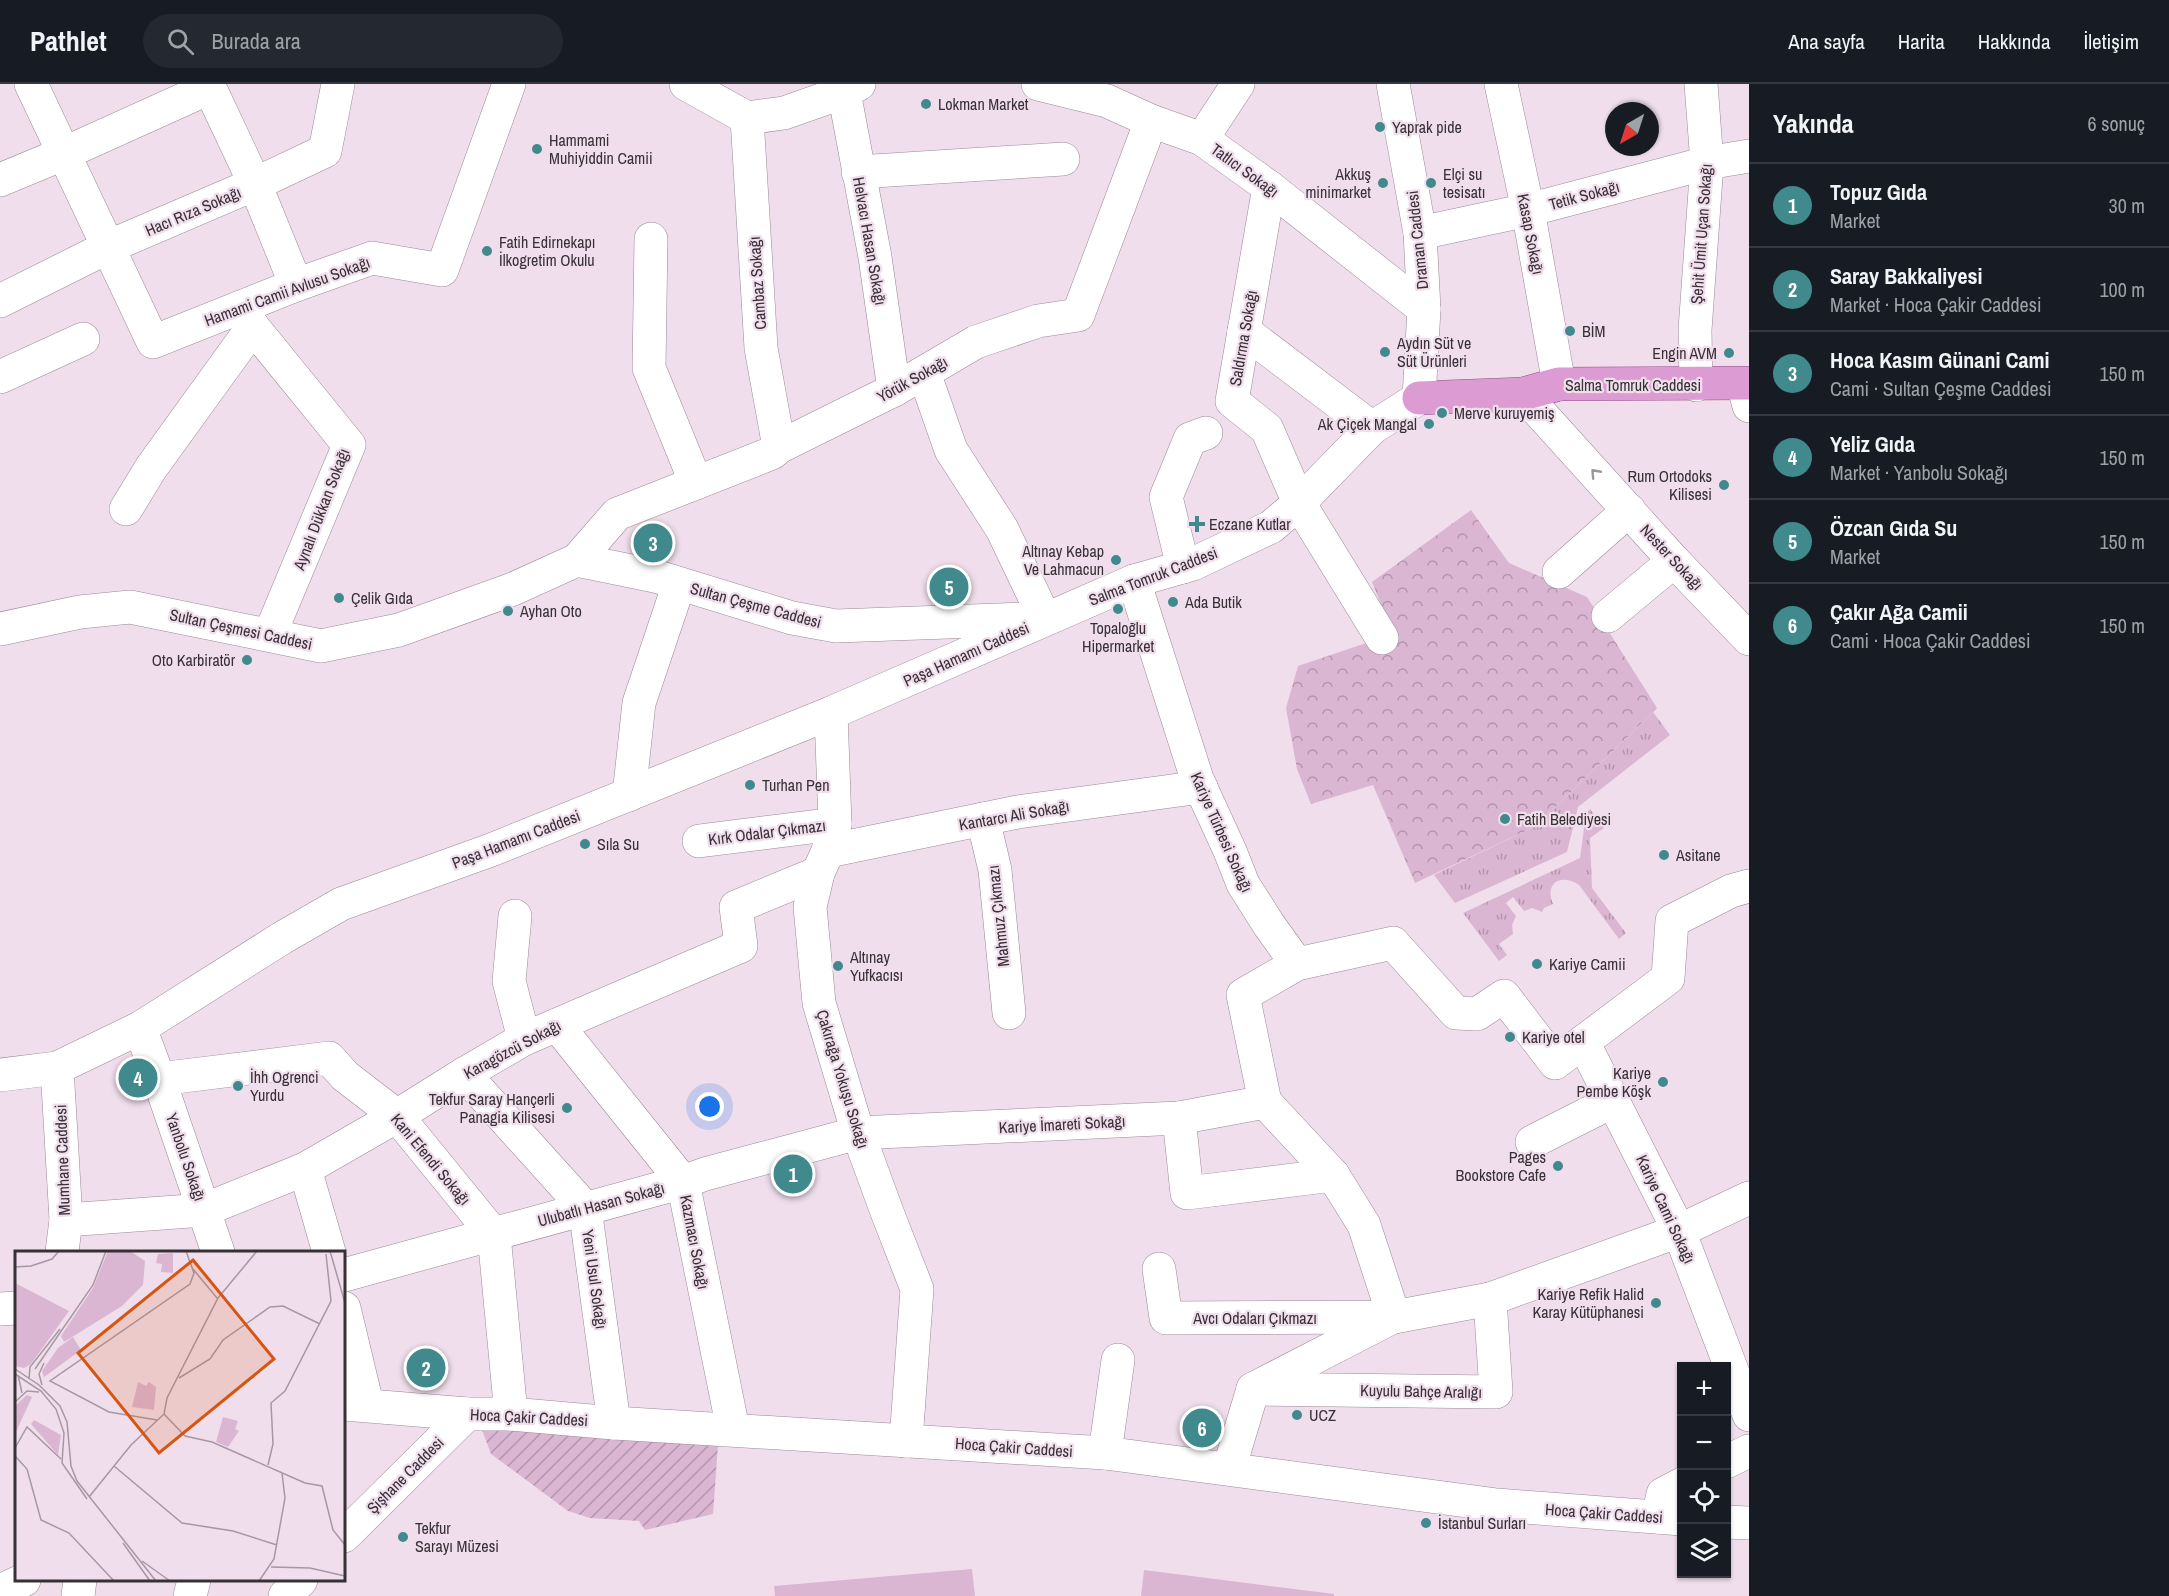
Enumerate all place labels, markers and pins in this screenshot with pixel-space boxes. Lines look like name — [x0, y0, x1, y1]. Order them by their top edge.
place label: Lokman Market — [938, 93, 1029, 115]
marker: Lokman Market — [919, 97, 933, 111]
place label: Yaprak pide — [1392, 116, 1462, 138]
marker: Yaprak pide — [1373, 120, 1387, 134]
place label: Hammami Muhiyiddin Camii — [549, 129, 653, 169]
marker: Hammami Muhiyiddin Camii — [530, 142, 544, 156]
place label: Akkuş minimarket — [1305, 163, 1371, 203]
place label: Elçi su tesisatı — [1443, 163, 1485, 203]
marker: Akkuş minimarket — [1376, 176, 1390, 190]
marker: Elçi su tesisatı — [1424, 176, 1438, 190]
place label: Fatih Edirnekapı İlkogretim Okulu — [499, 231, 595, 271]
marker: Fatih Edirnekapı İlkogretim Okulu — [480, 244, 494, 258]
place label: BİM — [1582, 320, 1605, 342]
marker: BİM — [1563, 324, 1577, 338]
place label: Aydın Süt ve Süt Ürünleri — [1396, 332, 1471, 372]
place label: Engin AVM — [1652, 342, 1717, 364]
marker: Aydın Süt ve Süt Ürünleri — [1378, 345, 1392, 359]
marker: Engin AVM — [1722, 346, 1736, 360]
place label: Merve kuruyemiş — [1454, 402, 1555, 424]
marker: Merve kuruyemiş — [1435, 406, 1449, 420]
place label: Ak Çiçek Mangal — [1317, 413, 1417, 435]
marker: Ak Çiçek Mangal — [1422, 417, 1436, 431]
place label: Rum Ortodoks Kilisesi — [1627, 465, 1712, 505]
marker: Rum Ortodoks Kilisesi — [1717, 478, 1731, 492]
place label: Eczane Kutlar — [1209, 513, 1291, 535]
marker: Eczane Kutlar — [1190, 517, 1204, 531]
pin: 3 — [634, 520, 672, 566]
place label: Altınay Kebap Ve Lahmacun — [1021, 540, 1104, 580]
marker: Altınay Kebap Ve Lahmacun — [1109, 553, 1123, 567]
pin: 5 — [930, 564, 968, 610]
place label: Çelik Gıda — [351, 587, 414, 609]
marker: Çelik Gıda — [332, 591, 346, 605]
place label: Ada Butik — [1184, 591, 1242, 613]
marker: Ada Butik — [1166, 595, 1180, 609]
place label: Ayhan Oto — [519, 600, 582, 622]
marker: Topaloğlu Hipermarket — [1111, 602, 1125, 616]
marker: Ayhan Oto — [501, 604, 515, 618]
place label: Topaloğlu Hipermarket — [1082, 617, 1154, 657]
place label: Oto Karbiratör — [152, 649, 236, 671]
marker: Oto Karbiratör — [240, 653, 254, 667]
place label: Turhan Pen — [762, 774, 829, 796]
marker: Turhan Pen — [743, 778, 757, 792]
place label: Fatih Belediyesi — [1517, 808, 1611, 830]
marker: Fatih Belediyesi — [1498, 812, 1512, 826]
place label: Sıla Su — [597, 833, 639, 855]
marker: Sıla Su — [578, 837, 592, 851]
place label: Asitane — [1675, 844, 1721, 866]
marker: Asitane — [1657, 848, 1671, 862]
place label: Altınay Yufkacısı — [849, 946, 903, 986]
place label: Kariye Camii — [1549, 953, 1626, 975]
marker: Kariye Camii — [1530, 957, 1544, 971]
marker: Altınay Yufkacısı — [831, 959, 845, 973]
place label: Kariye otel — [1522, 1026, 1585, 1048]
marker: Kariye otel — [1503, 1030, 1517, 1044]
pin: 4 — [118, 1056, 158, 1100]
place label: Kariye Pembe Köşk — [1577, 1062, 1651, 1102]
place label: İhh Ogrenci Yurdu — [250, 1066, 319, 1106]
marker: Kariye Pembe Köşk — [1656, 1075, 1670, 1089]
marker: İhh Ogrenci Yurdu — [231, 1079, 245, 1093]
place label: Tekfur Saray Hançerli Panagia Kilisesi — [429, 1088, 555, 1128]
marker: Tekfur Saray Hançerli Panagia Kilisesi — [560, 1101, 574, 1115]
place label: Pages Bookstore Cafe — [1456, 1146, 1546, 1186]
pin: 1 — [774, 1152, 812, 1196]
marker: Pages Bookstore Cafe — [1551, 1159, 1565, 1173]
place label: Kariye Refik Halid Karay Kütüphanesi — [1532, 1283, 1644, 1323]
marker: Kariye Refik Halid Karay Kütüphanesi — [1649, 1296, 1663, 1310]
pin: 2 — [406, 1346, 446, 1390]
place label: UCZ — [1309, 1404, 1336, 1426]
pin: 6 — [1182, 1406, 1222, 1450]
marker: UCZ — [1290, 1408, 1304, 1422]
place label: İstanbul Surları — [1438, 1512, 1526, 1534]
marker: İstanbul Surları — [1419, 1516, 1433, 1530]
place label: Tekfur Sarayı Müzesi — [415, 1517, 499, 1557]
marker: Tekfur Sarayı Müzesi — [396, 1530, 410, 1544]

